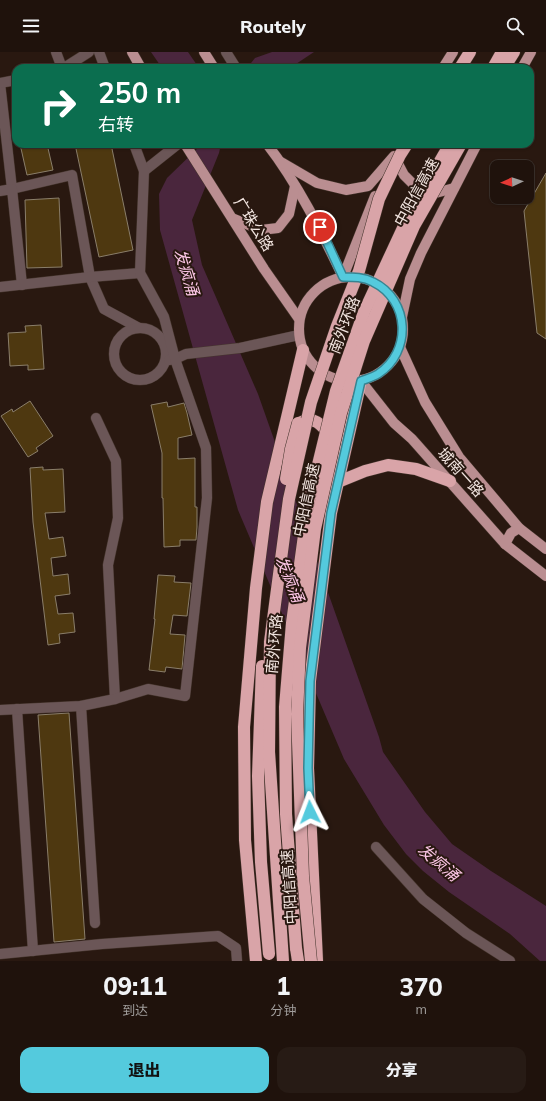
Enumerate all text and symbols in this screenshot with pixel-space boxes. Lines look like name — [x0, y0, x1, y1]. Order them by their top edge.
icon: menu — [20, 15, 42, 37]
text: Routely — [240, 15, 306, 38]
icon: search — [504, 15, 526, 37]
text: 250 m — [98, 75, 181, 110]
icon: right — [32, 80, 84, 132]
text: 右转 — [98, 113, 134, 136]
street label: 中阳信高速 — [390, 155, 442, 229]
north arrow — [490, 160, 534, 204]
map controls — [490, 160, 534, 204]
street label: 广珠公路 — [230, 194, 278, 254]
pin — [303, 210, 337, 244]
icon: arrive — [309, 216, 331, 238]
water label: 发疯涌 — [170, 246, 204, 300]
street label: 南外环路 — [324, 294, 364, 356]
street label: 城南一路 — [434, 443, 488, 501]
street label: 中阳信高速 — [289, 461, 323, 539]
water label: 发疯涌 — [272, 553, 309, 607]
street label: 南外环路 — [262, 613, 286, 675]
position arrow — [289, 791, 331, 833]
water label: 发疯涌 — [414, 839, 465, 886]
street label: 中阳信高速 — [277, 849, 301, 925]
text: 09:11 — [103, 971, 167, 1001]
text: 1 — [276, 971, 291, 1001]
text: 370 — [400, 972, 443, 1002]
text: m — [415, 1001, 427, 1017]
text: 到达 — [122, 1002, 148, 1018]
text: 分钟 — [270, 1002, 296, 1018]
button: 退出 — [20, 1047, 269, 1093]
button: 分享 — [277, 1047, 526, 1093]

